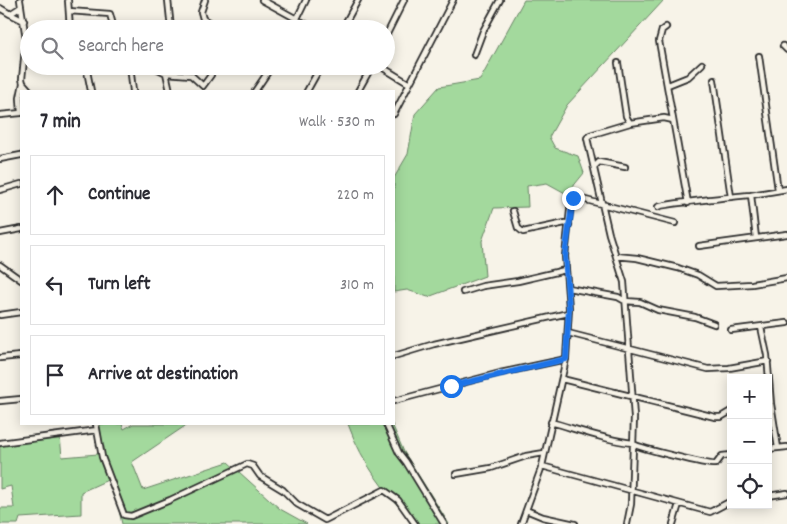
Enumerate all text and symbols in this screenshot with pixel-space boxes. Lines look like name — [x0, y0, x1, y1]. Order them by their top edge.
search box — [20, 20, 395, 75]
icon: search — [38, 34, 66, 62]
text: Search here — [78, 34, 164, 61]
text: 7 min — [40, 108, 81, 138]
text: Walk · 530 m — [299, 111, 375, 134]
icon: ahead — [41, 181, 69, 209]
text: Continue — [88, 182, 150, 209]
text: 220 m — [337, 184, 374, 207]
route end — [562, 187, 585, 210]
icon: left — [41, 271, 69, 299]
text: Turn left — [88, 272, 151, 299]
text: 310 m — [340, 274, 374, 297]
icon: arrive — [41, 361, 69, 389]
text: Arrive at destination — [88, 362, 238, 389]
map controls — [727, 374, 772, 509]
button: + — [727, 374, 772, 419]
route start — [440, 375, 463, 398]
button: − — [727, 419, 772, 464]
button: locate — [727, 464, 772, 509]

